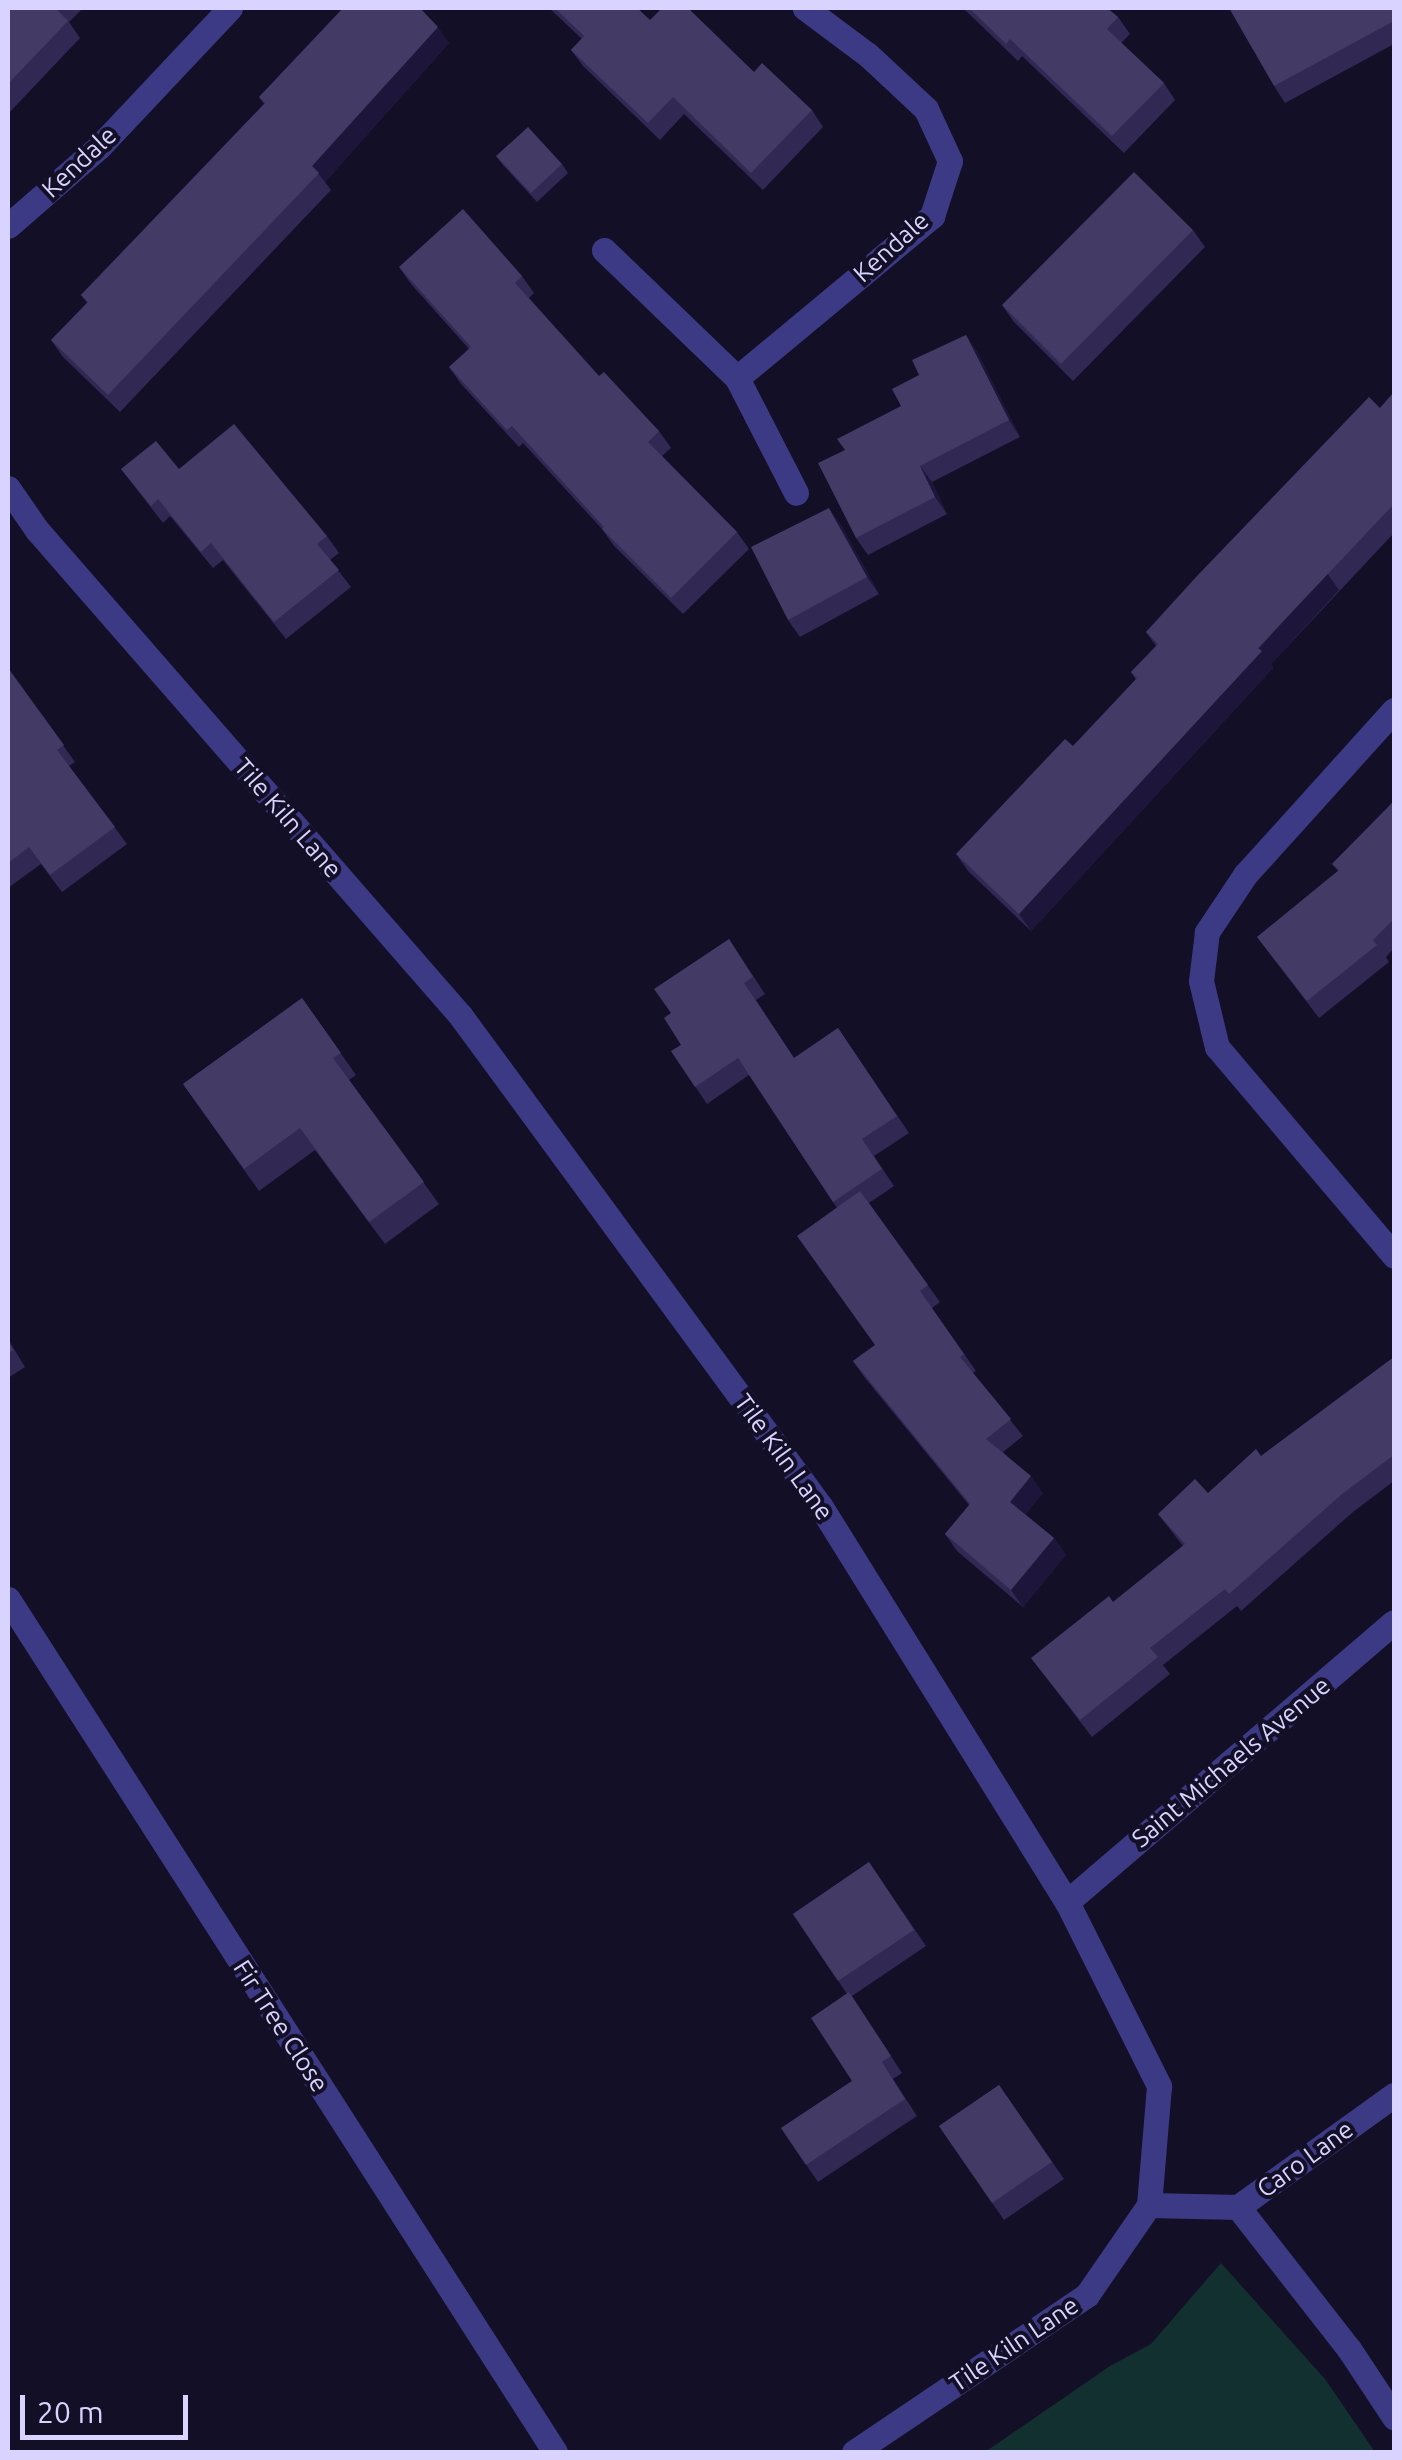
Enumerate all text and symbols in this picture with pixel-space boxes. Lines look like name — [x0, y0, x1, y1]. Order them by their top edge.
street label: Kendale — [36, 120, 122, 204]
street label: Kendale — [847, 205, 935, 289]
street label: Tile Kiln Lane — [228, 752, 348, 884]
street label: Tile Kiln Lane — [728, 1388, 840, 1526]
street label: Saint Michaels Avenue — [1126, 1670, 1336, 1854]
street label: Fir Tree Close — [227, 1954, 335, 2098]
street label: Caro Lane — [1251, 2114, 1359, 2204]
street label: Tile Kiln Lane — [944, 2290, 1084, 2398]
scale bar — [25, 2375, 192, 2437]
text: 20 m — [37, 2395, 104, 2429]

